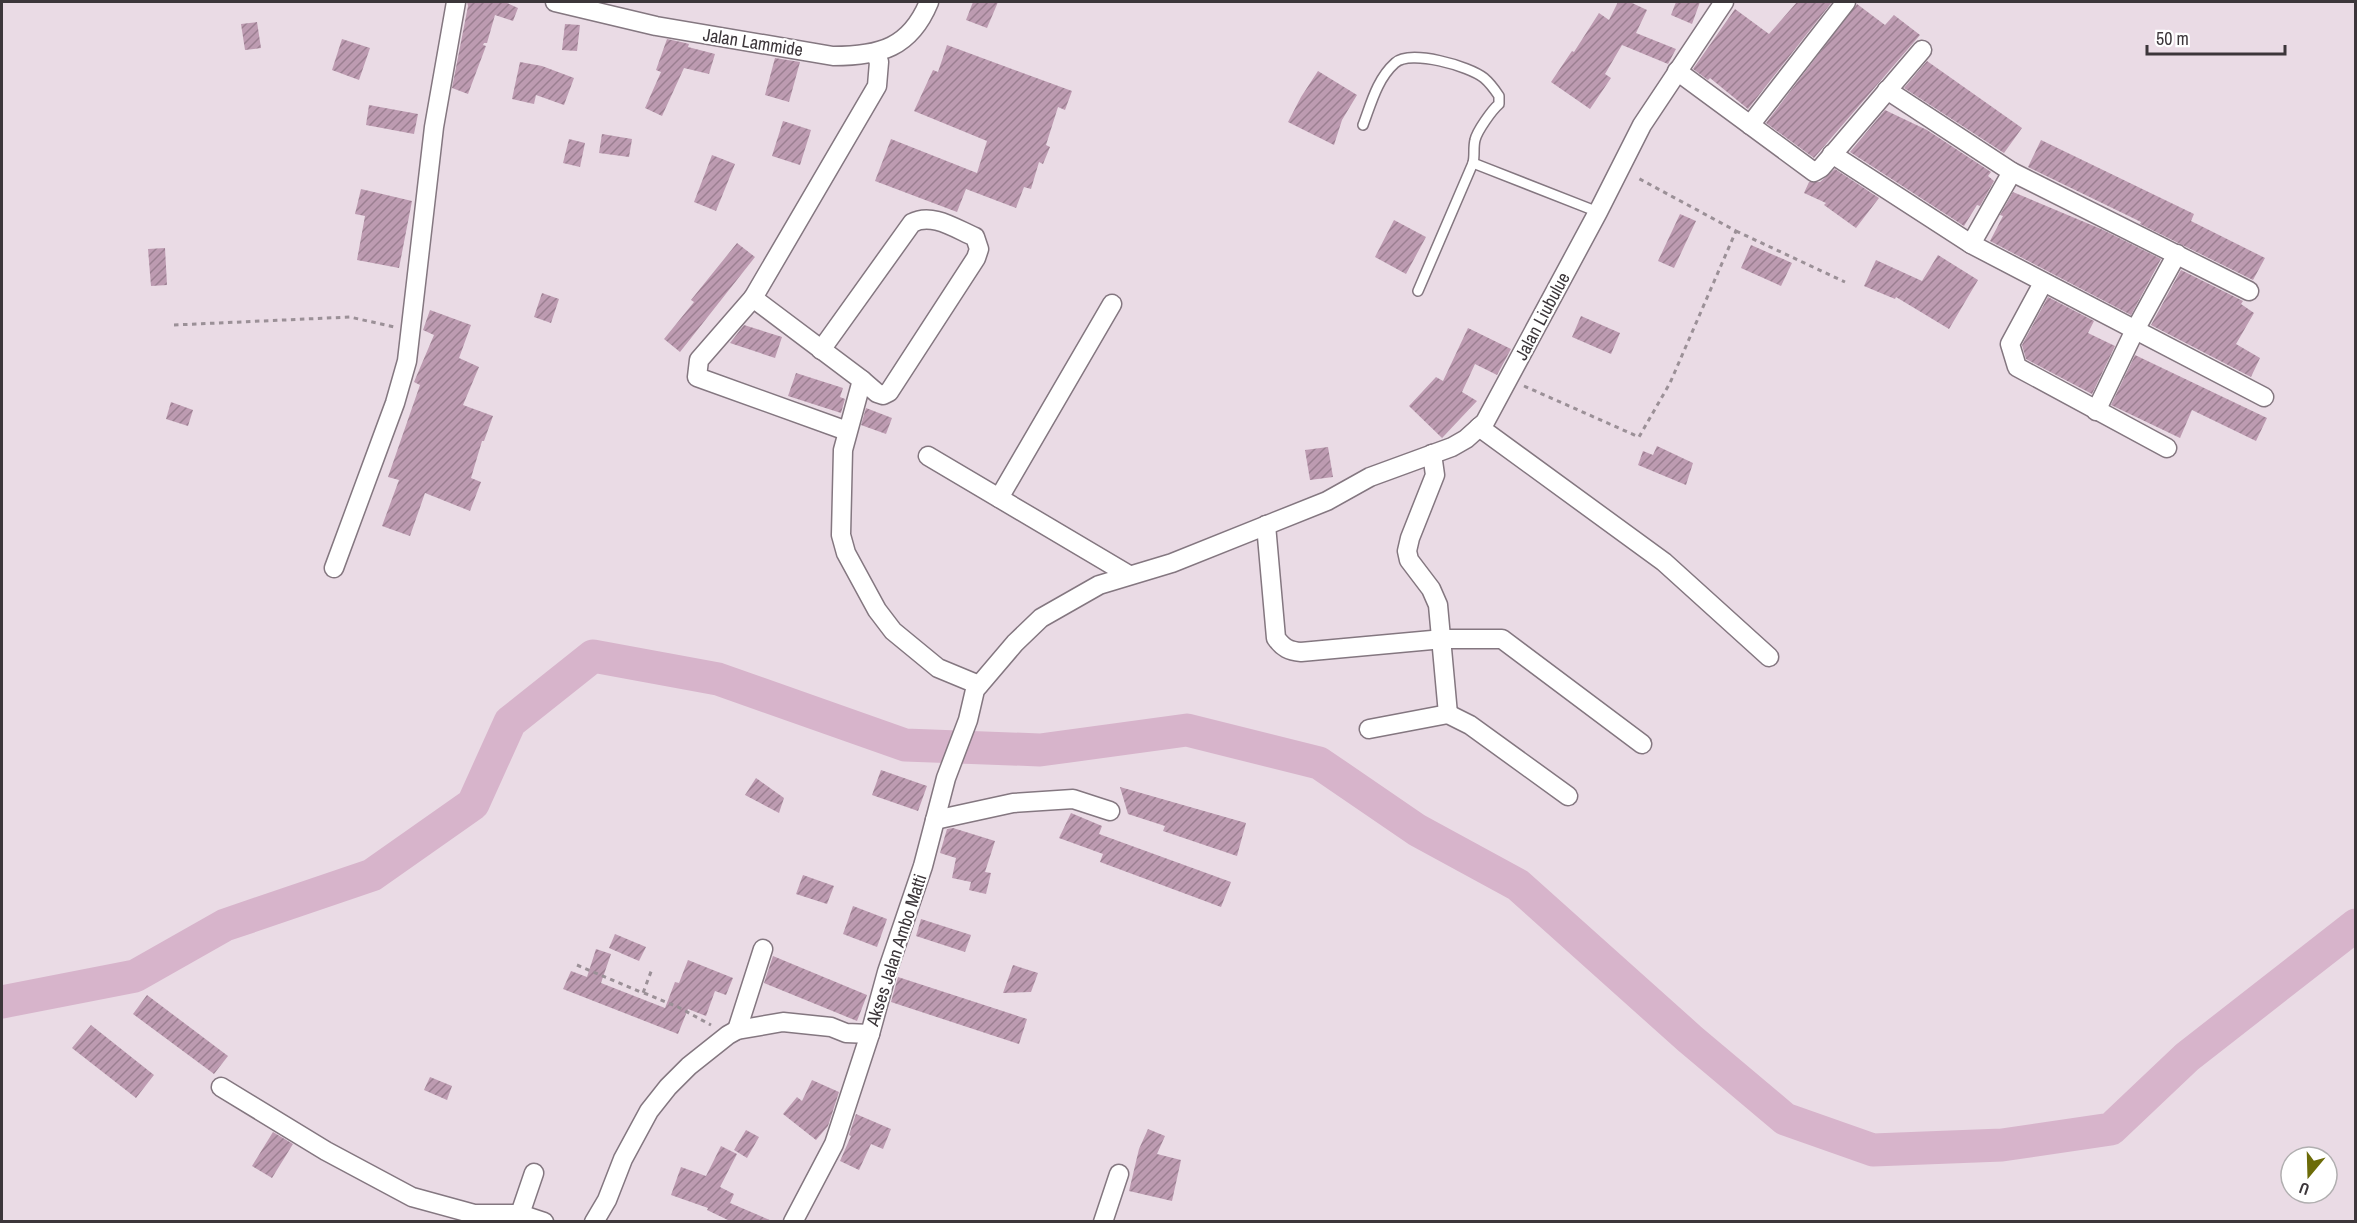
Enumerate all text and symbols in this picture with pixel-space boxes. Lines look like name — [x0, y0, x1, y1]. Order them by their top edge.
scale bar — [2147, 18, 2285, 56]
street label: Jalan Lammide — [701, 22, 805, 62]
text: 50 m — [2156, 26, 2189, 51]
street label: Jalan Liubulue — [1508, 268, 1576, 364]
street label: Akses Jalan Ambo Matti — [859, 871, 932, 1030]
north arrow — [2279, 1145, 2339, 1205]
text: U — [2296, 1177, 2312, 1201]

